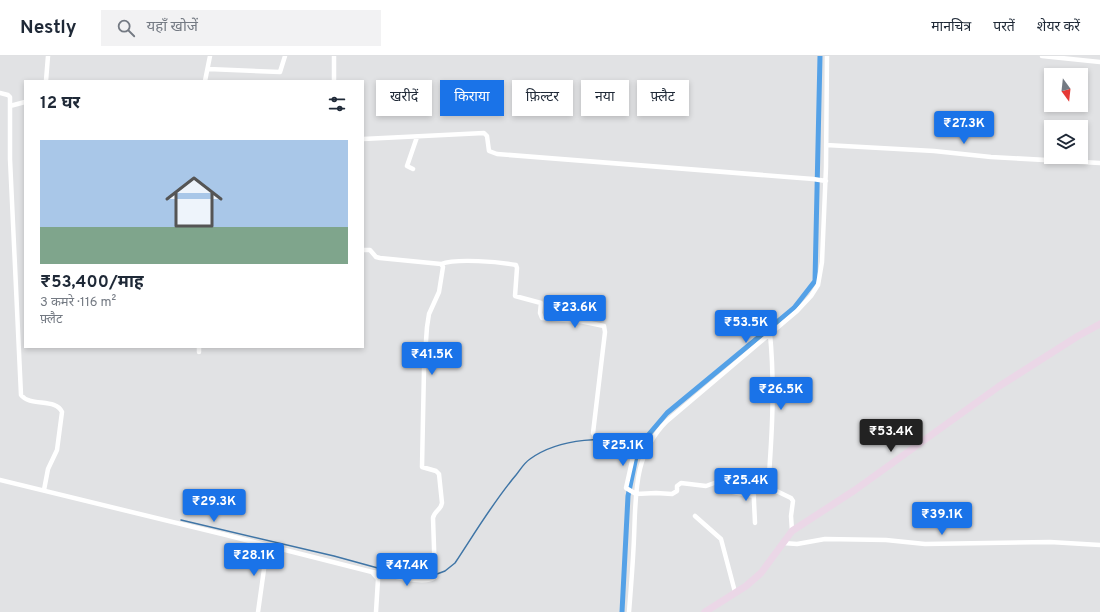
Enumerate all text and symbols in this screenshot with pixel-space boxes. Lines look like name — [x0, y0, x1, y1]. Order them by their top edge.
search box — [101, 10, 381, 46]
text: Nestly — [20, 16, 77, 40]
icon: search — [115, 17, 137, 39]
text: यहाँ खोजें — [147, 18, 198, 37]
text: मानचित्र — [931, 19, 971, 36]
text: परतें — [993, 19, 1015, 36]
text: शेयर करें — [1037, 19, 1080, 36]
north arrow — [1044, 68, 1088, 112]
map controls — [1044, 68, 1088, 164]
chip: खरीदें — [376, 80, 432, 116]
chip: किराया — [440, 80, 504, 116]
chip: फ़िल्टर — [512, 80, 573, 116]
chip: नया — [581, 80, 629, 116]
chip: फ़्लैट — [637, 80, 689, 116]
text: 12 घर — [40, 93, 80, 115]
icon: filters — [326, 93, 348, 115]
pin: ₹27.3K — [931, 111, 997, 145]
text: ₹27.3K — [943, 116, 985, 132]
button: layers — [1044, 120, 1088, 164]
icon: home — [158, 166, 230, 238]
text: ₹53,400/माह — [40, 272, 144, 294]
text: 3 कमरे · 116 m² — [40, 295, 116, 311]
pin: ₹23.6K — [542, 295, 608, 329]
text: ₹23.6K — [553, 300, 597, 316]
pin: ₹53.5K — [713, 310, 779, 344]
text: फ़्लैट — [40, 312, 63, 328]
text: ₹53.5K — [724, 315, 768, 331]
pin: ₹41.5K — [399, 342, 465, 376]
text: ₹41.5K — [411, 347, 453, 363]
pin: ₹26.5K — [748, 377, 814, 411]
text: ₹26.5K — [759, 382, 803, 398]
pin: ₹53.4K — [858, 419, 924, 453]
text: ₹53.4K — [869, 424, 913, 440]
pin: ₹25.1K — [590, 433, 656, 467]
text: ₹25.1K — [602, 438, 644, 454]
pin: ₹25.4K — [713, 468, 779, 502]
text: ₹25.4K — [723, 473, 769, 489]
pin: ₹29.3K — [181, 489, 247, 523]
text: ₹29.3K — [192, 494, 236, 510]
pin: ₹39.1K — [909, 502, 975, 536]
text: ₹39.1K — [921, 507, 963, 523]
pin: ₹28.1K — [221, 543, 287, 577]
text: ₹28.1K — [233, 548, 275, 564]
pin: ₹47.4K — [374, 553, 440, 587]
text: ₹47.4K — [386, 558, 428, 574]

